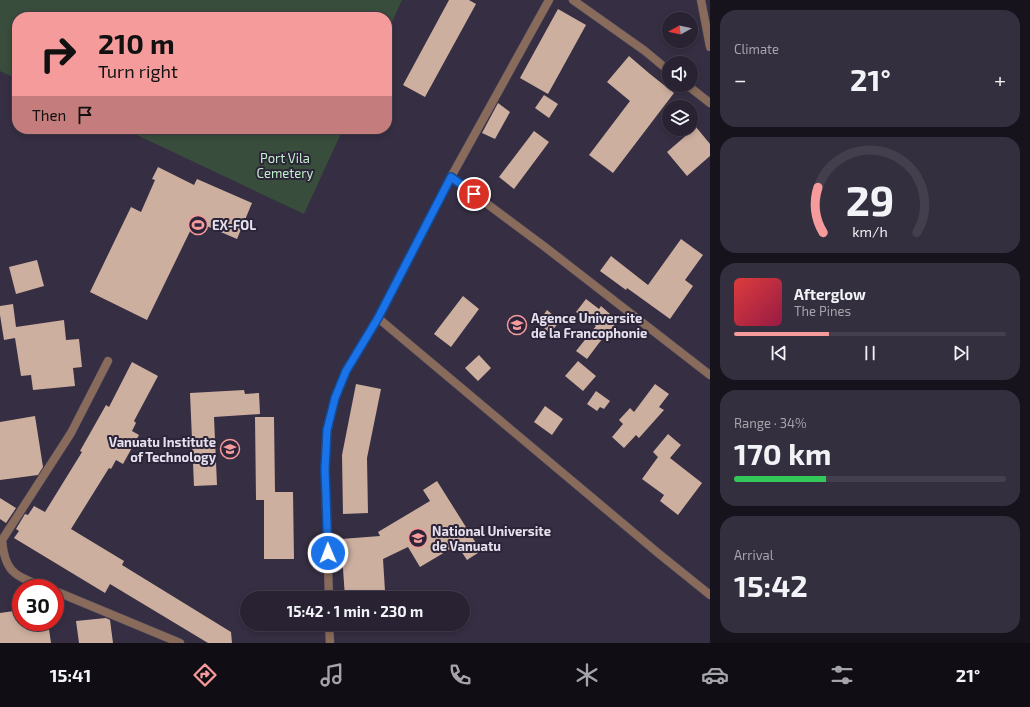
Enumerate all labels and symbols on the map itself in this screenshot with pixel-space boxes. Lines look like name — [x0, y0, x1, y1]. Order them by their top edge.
north arrow — [662, 12, 698, 48]
park label: Port Vila Cemetery — [257, 150, 314, 181]
pin — [457, 177, 491, 211]
sports icon: EX-FOL — [187, 214, 209, 236]
place label: EX-FOL — [212, 217, 256, 233]
place label: Agence Universite de la Francophonie — [531, 310, 647, 341]
school or university icon: Agence Universite de la Francophonie — [506, 314, 528, 336]
place label: Vanuatu Institute of Technology — [109, 434, 217, 465]
school or university icon: Vanuatu Institute of Technology — [219, 438, 241, 460]
place label: National Universite de Vanuatu — [432, 523, 551, 554]
school or university icon: National Universite de Vanuatu — [407, 527, 429, 549]
position arrow — [307, 532, 349, 574]
speed limit sign: 30 — [12, 579, 64, 631]

